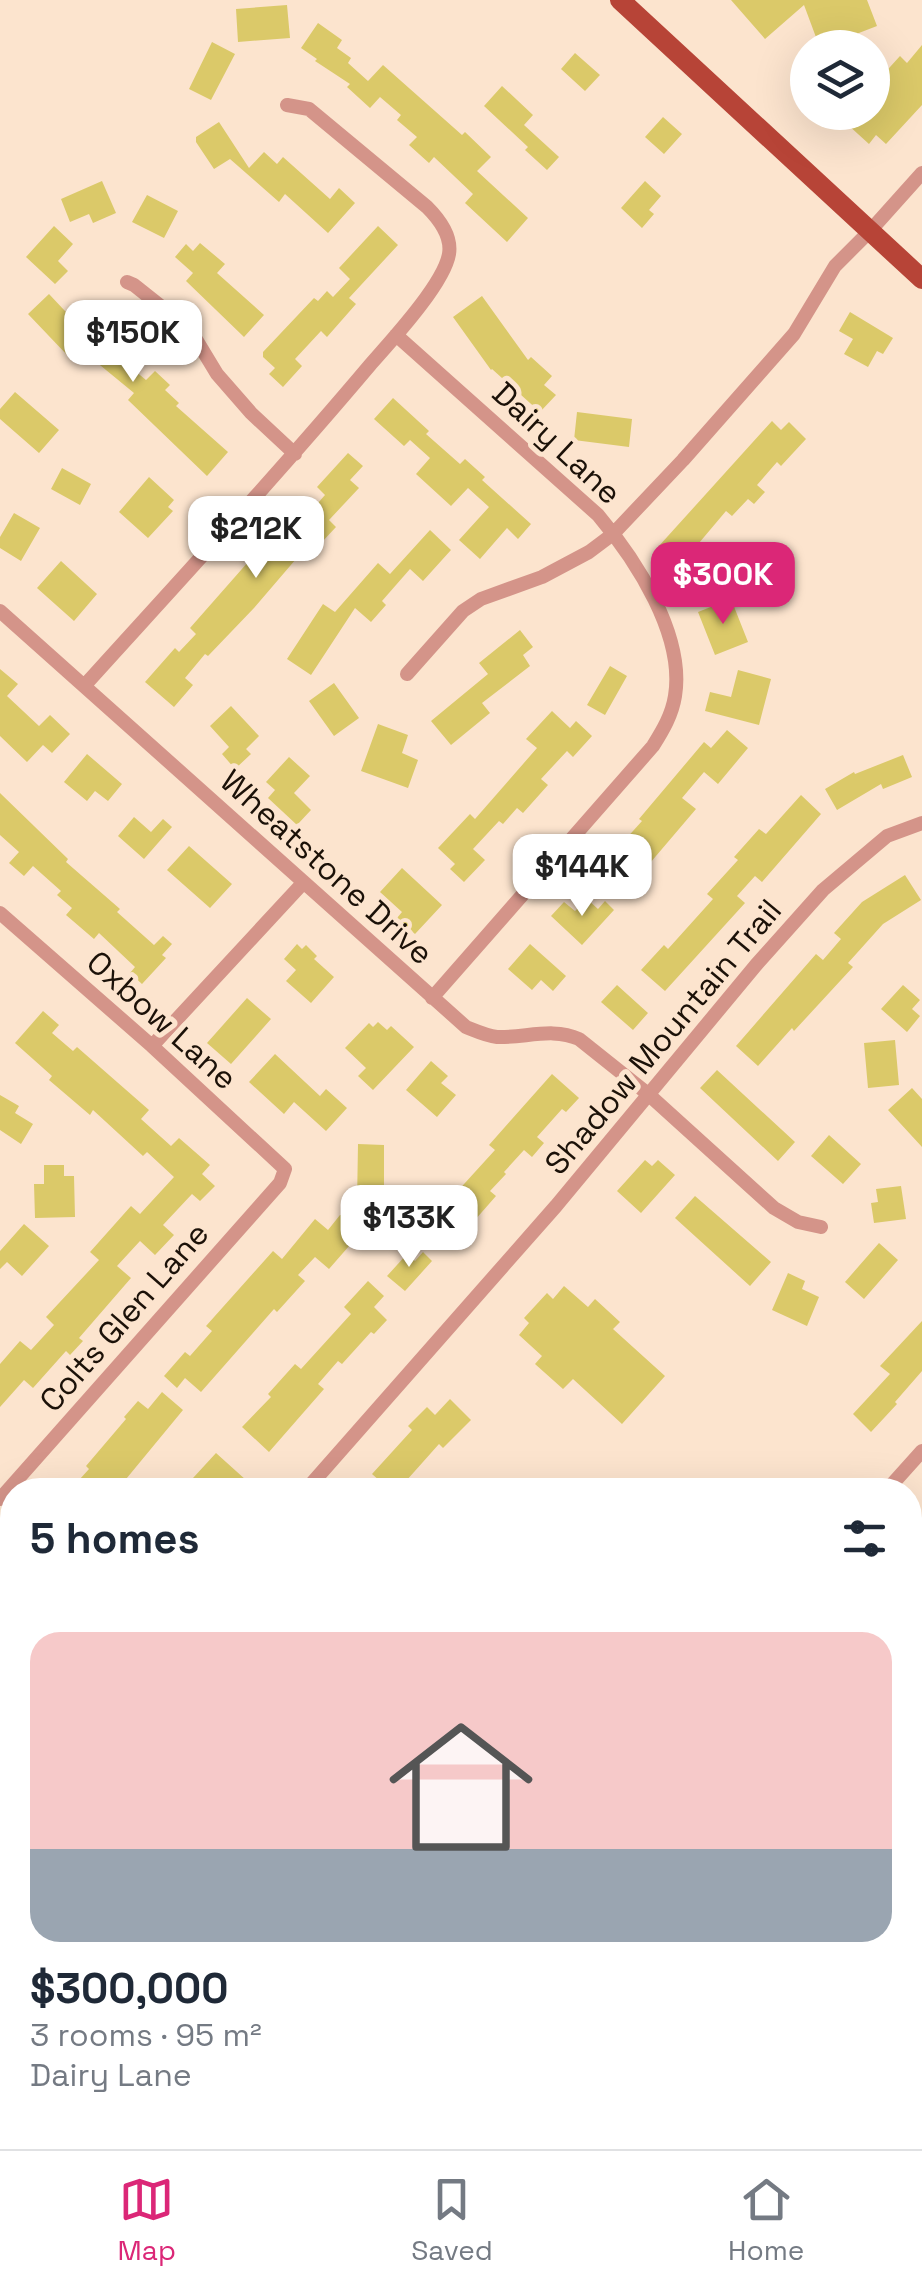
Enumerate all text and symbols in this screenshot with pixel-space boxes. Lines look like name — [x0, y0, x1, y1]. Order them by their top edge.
map controls — [790, 30, 890, 130]
button: layers — [790, 30, 890, 130]
pin: $150K — [63, 300, 203, 385]
text: $150K — [86, 312, 180, 352]
street label: Dairy Lane — [484, 373, 630, 513]
pin: $212K — [186, 496, 326, 581]
text: $212K — [210, 508, 302, 548]
pin: $300K — [653, 542, 793, 627]
text: $300K — [673, 554, 773, 594]
street label: Wheatstone Drive — [212, 761, 442, 973]
pin: $144K — [512, 834, 652, 919]
text: $144K — [535, 846, 629, 886]
street label: Shadow Mountain Trail — [536, 891, 790, 1183]
street label: Oxbow Lane — [78, 942, 246, 1098]
pin: $133K — [339, 1185, 479, 1270]
text: $133K — [363, 1197, 455, 1237]
street label: Colts Glen Lane — [31, 1214, 217, 1420]
icon: filters — [837, 1511, 892, 1566]
text: 5 homes — [30, 1512, 200, 1565]
icon: home — [371, 1697, 551, 1877]
text: $300,000 — [30, 1962, 228, 2015]
text: 3 rooms · 95 m² — [30, 2015, 262, 2055]
text: Dairy Lane — [30, 2055, 192, 2095]
tab: Map — [118, 2172, 176, 2268]
tab: Saved — [411, 2172, 493, 2268]
tab: Home — [728, 2172, 804, 2268]

